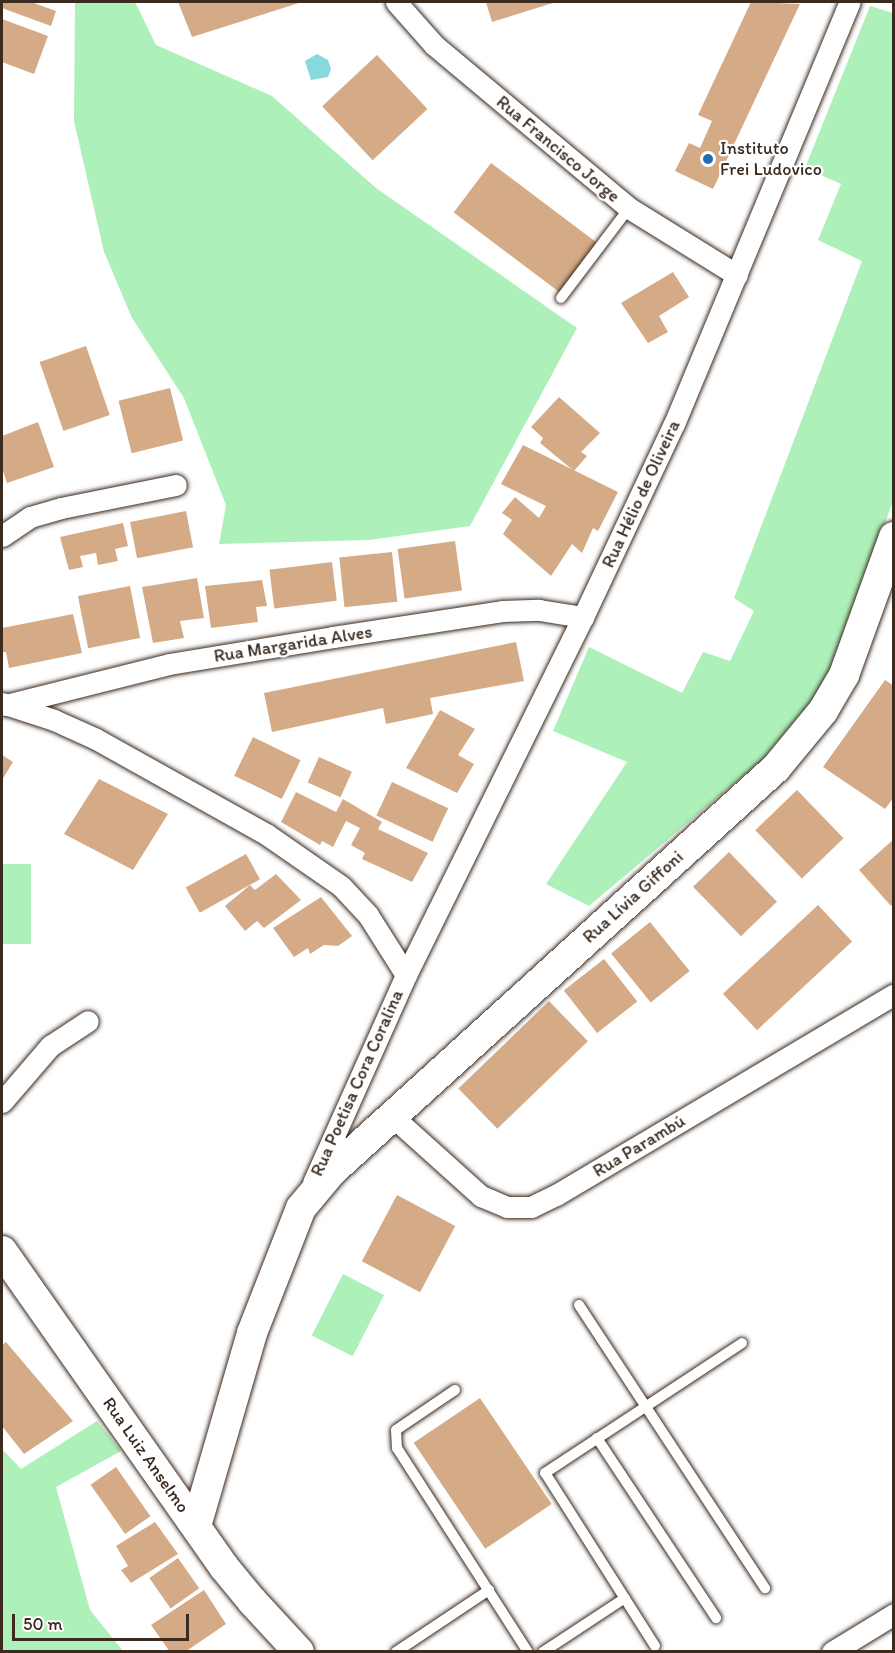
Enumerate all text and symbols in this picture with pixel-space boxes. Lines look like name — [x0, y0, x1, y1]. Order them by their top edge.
street label: Rua Francisco Jorge — [492, 91, 624, 207]
place label: Instituto Frei Ludovico — [720, 138, 822, 180]
marker: Instituto Frei Ludovico — [701, 152, 715, 166]
street label: Rua Hélio de Oliveira — [597, 417, 685, 571]
street label: Rua Margarida Alves — [213, 621, 373, 667]
street label: Rua Lívia Giffoni — [578, 846, 688, 948]
street label: Rua Poetisa Cora Coralina — [306, 987, 408, 1179]
street label: Rua Parambú — [589, 1110, 689, 1182]
street label: Rua Luiz Anselmo — [98, 1393, 194, 1517]
scale bar — [15, 1602, 192, 1640]
text: 50 m — [23, 1613, 63, 1635]

